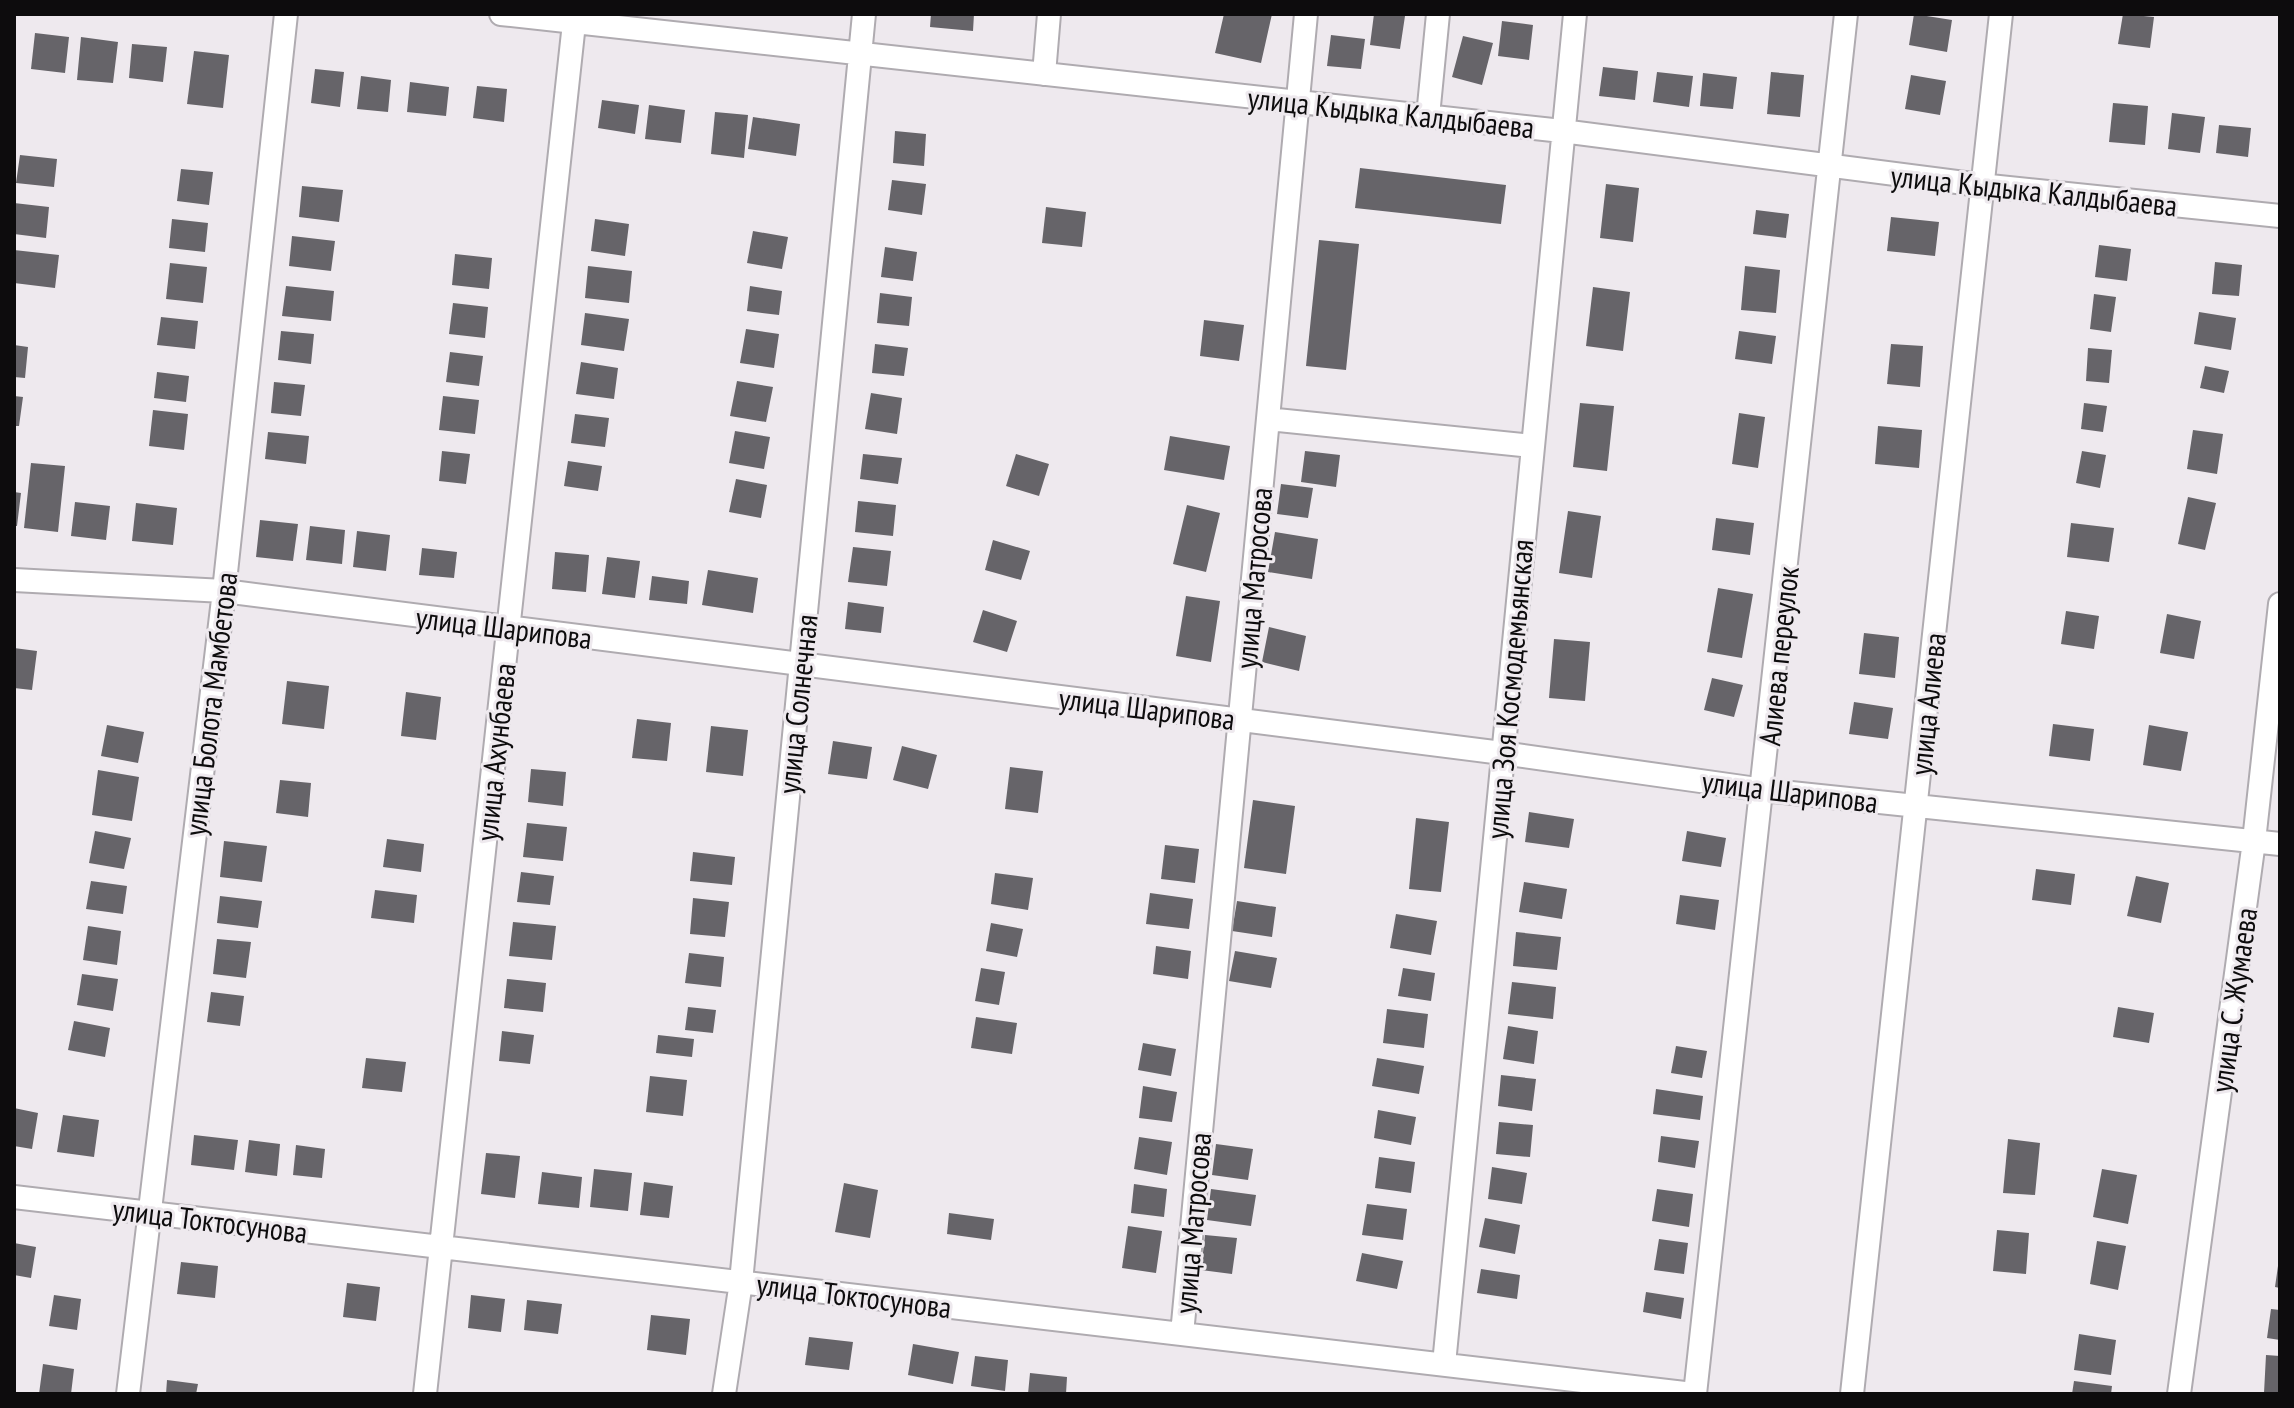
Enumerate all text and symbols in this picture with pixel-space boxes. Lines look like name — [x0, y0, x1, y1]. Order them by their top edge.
street label: улица Кыдыка Калдыбаева — [1246, 78, 1536, 146]
street label: улица Кыдыка Калдыбаева — [1889, 156, 2179, 224]
street label: улица Матросова — [1226, 486, 1280, 670]
street label: улица Зоя Космодемьянская — [1476, 538, 1542, 840]
street label: Алиева переулок — [1749, 564, 1807, 748]
street label: улица Болота Мамбетова — [174, 570, 246, 838]
street label: улица Шарипова — [414, 597, 594, 657]
street label: улица Солнечная — [768, 613, 826, 795]
street label: улица Алиева — [1900, 631, 1954, 777]
street label: улица Ахунбаева — [466, 661, 524, 843]
street label: улица Шарипова — [1057, 678, 1237, 738]
street label: улица Шарипова — [1700, 761, 1880, 821]
street label: улица С. Жумаева — [2201, 905, 2265, 1095]
street label: улица Матросова — [1165, 1131, 1219, 1315]
street label: улица Токтосунова — [110, 1189, 310, 1251]
street label: улица Токтосунова — [754, 1264, 954, 1326]

